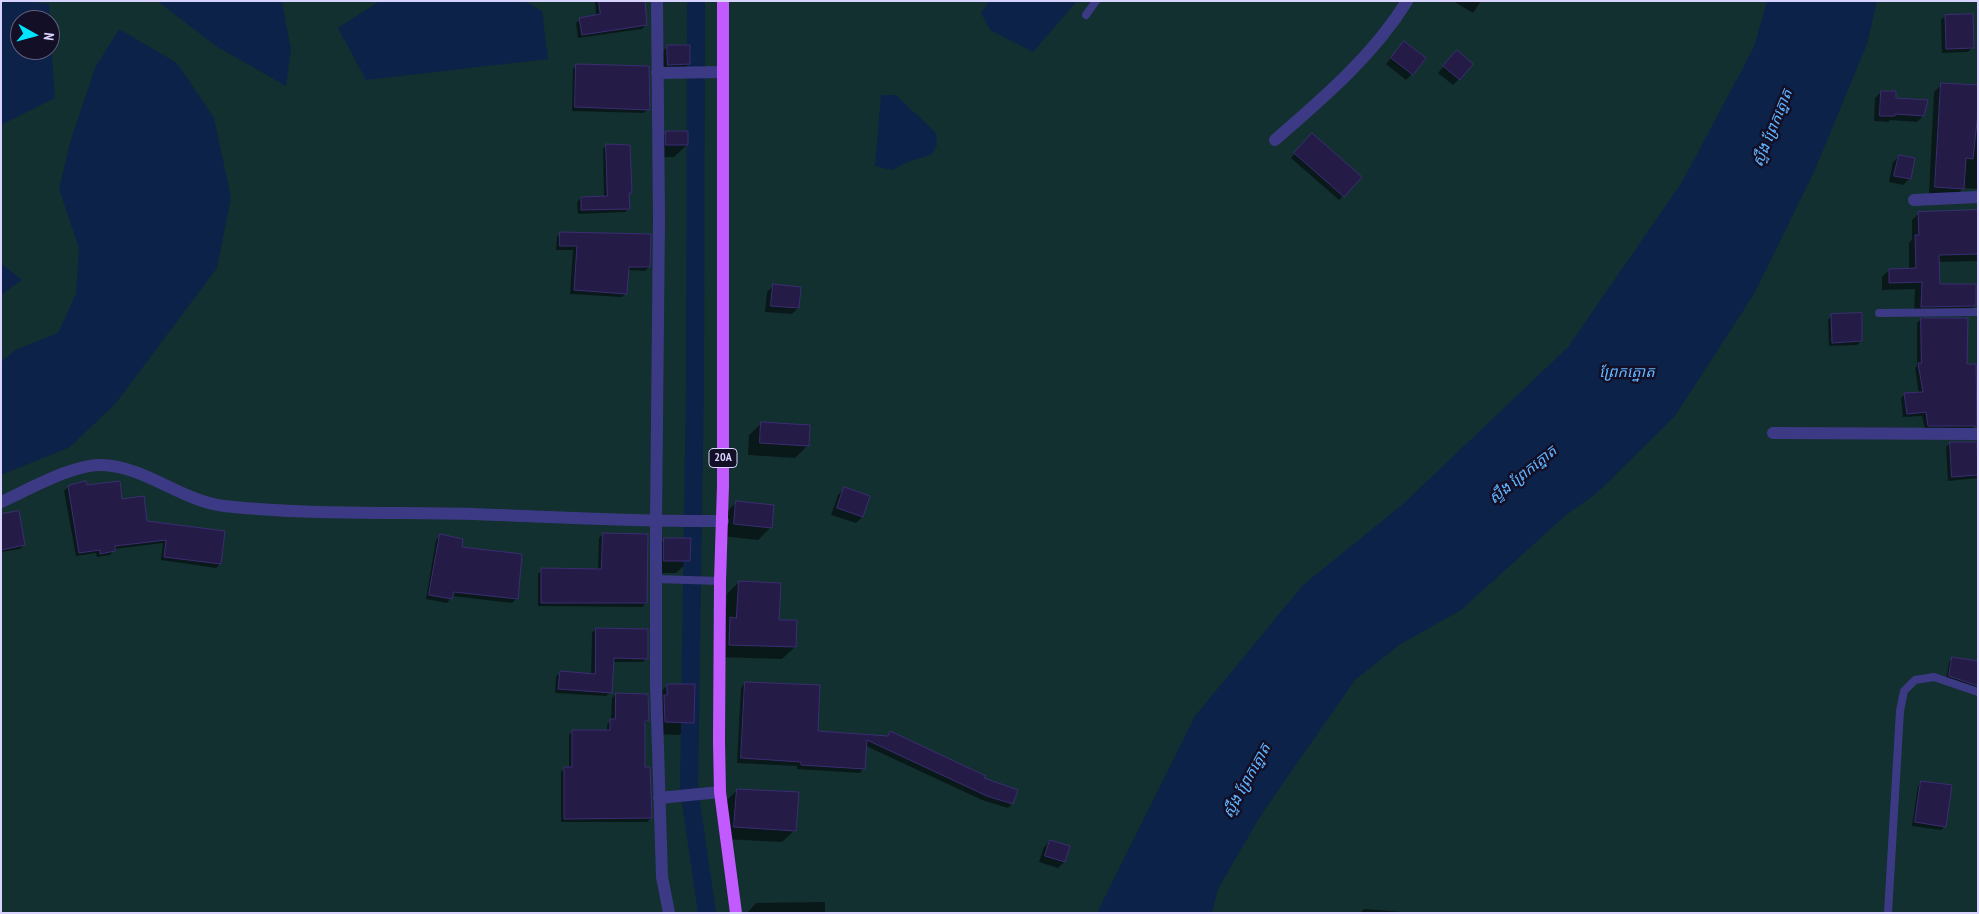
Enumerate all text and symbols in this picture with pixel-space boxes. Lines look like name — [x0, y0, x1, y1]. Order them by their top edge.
north arrow — [10, 10, 60, 60]
text: N — [40, 32, 58, 42]
water label: ស្ទឹង ព្រែកត្នោត — [1749, 87, 1797, 169]
water label: ព្រែកត្នោត — [1599, 364, 1655, 382]
water label: ស្ទឹង ព្រែកត្នោត — [1485, 442, 1561, 508]
road number: 20A — [709, 448, 737, 468]
water label: ស្ទឹង ព្រែកត្នោត — [1219, 741, 1275, 821]

